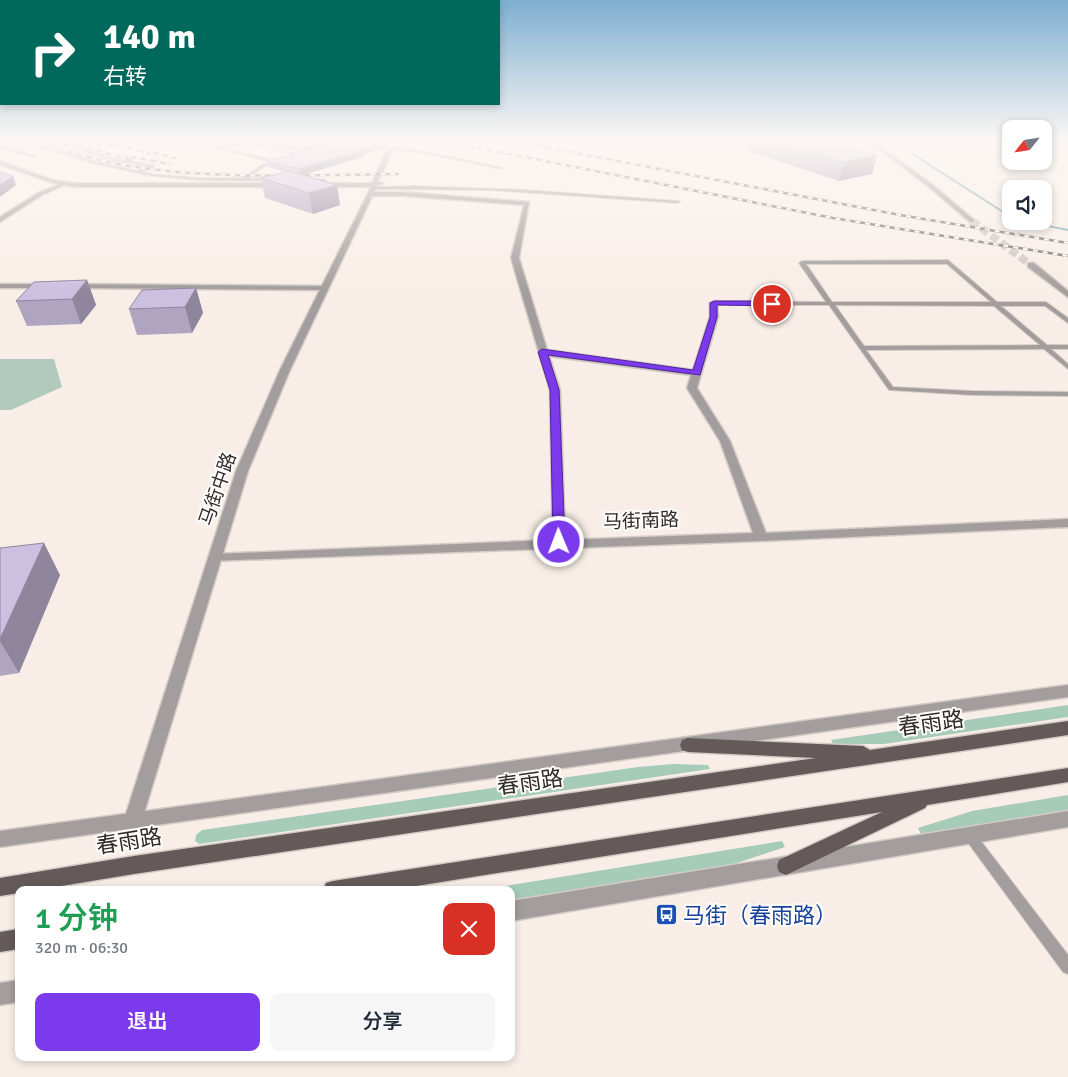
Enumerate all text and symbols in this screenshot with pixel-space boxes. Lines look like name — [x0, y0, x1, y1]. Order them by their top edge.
text: 140 m — [103, 15, 196, 58]
icon: right — [20, 20, 85, 85]
text: 右转 — [103, 63, 147, 90]
north arrow — [1002, 120, 1052, 170]
map controls — [1002, 120, 1052, 230]
button: sound — [1002, 180, 1052, 230]
pin — [751, 283, 793, 325]
icon: arrive — [758, 290, 786, 318]
street label: 马街中路 — [194, 449, 242, 529]
street label: 马街南路 — [603, 508, 679, 534]
position arrow — [532, 515, 584, 567]
street label: 春雨路 — [896, 705, 966, 741]
street label: 春雨路 — [495, 764, 565, 800]
street label: 春雨路 — [94, 823, 164, 859]
text: 1 分钟 — [35, 900, 118, 937]
place label: 马街（春雨路） — [683, 902, 837, 929]
button: close — [443, 903, 495, 955]
bus stop icon: 马街（春雨路） — [655, 903, 679, 927]
text: 320 m · 06:30 — [35, 938, 128, 958]
button: 退出 — [35, 993, 260, 1051]
button: 分享 — [270, 993, 495, 1051]

